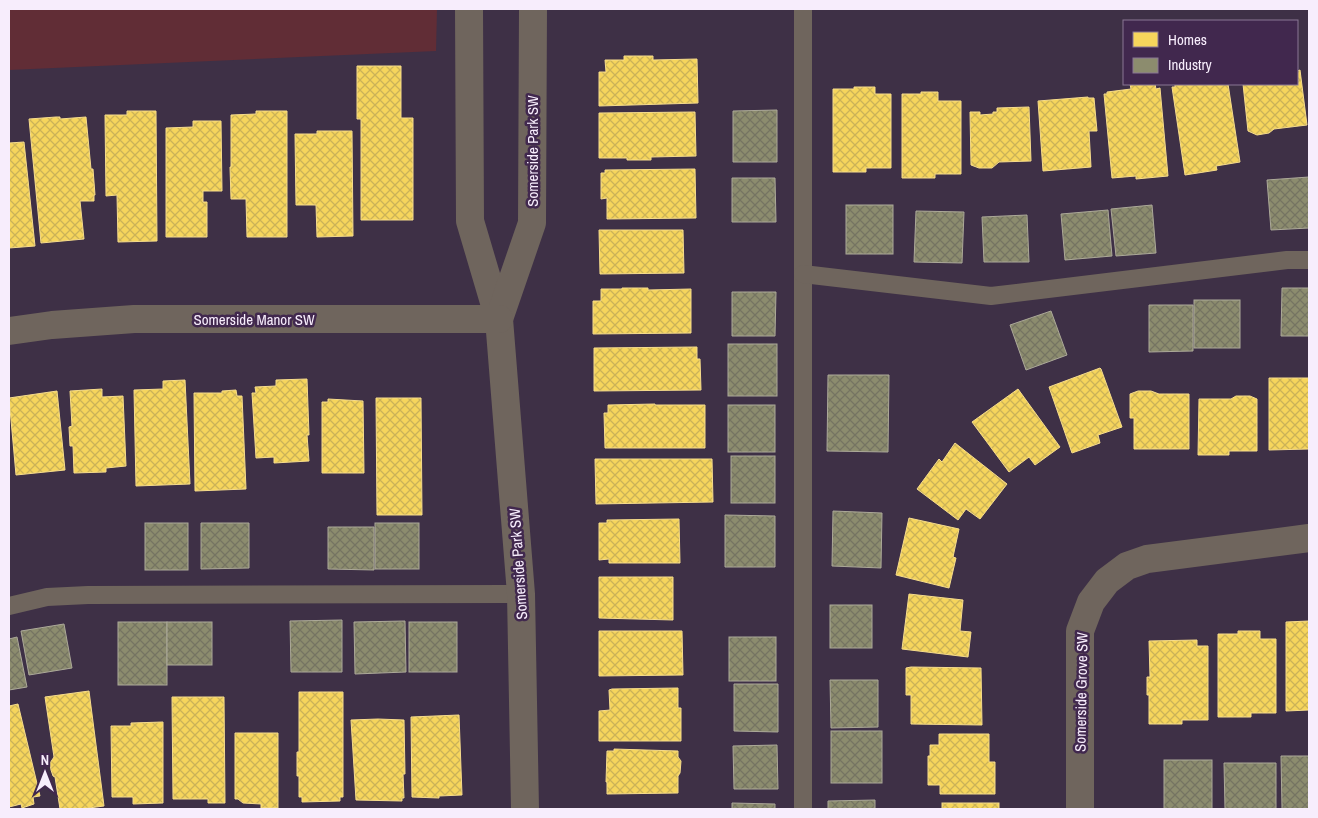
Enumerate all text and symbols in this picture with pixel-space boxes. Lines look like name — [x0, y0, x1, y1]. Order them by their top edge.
legend — [1123, 20, 1298, 85]
text: Homes — [1168, 29, 1207, 50]
text: Industry — [1168, 54, 1213, 75]
street label: Somerside Park SW — [522, 95, 543, 207]
street label: Somerside Manor SW — [194, 309, 315, 330]
street label: Somerside Park SW — [504, 507, 532, 620]
street label: Somerside Grove SW — [1069, 632, 1093, 752]
north arrow — [20, 748, 70, 798]
text: N — [41, 751, 49, 769]

